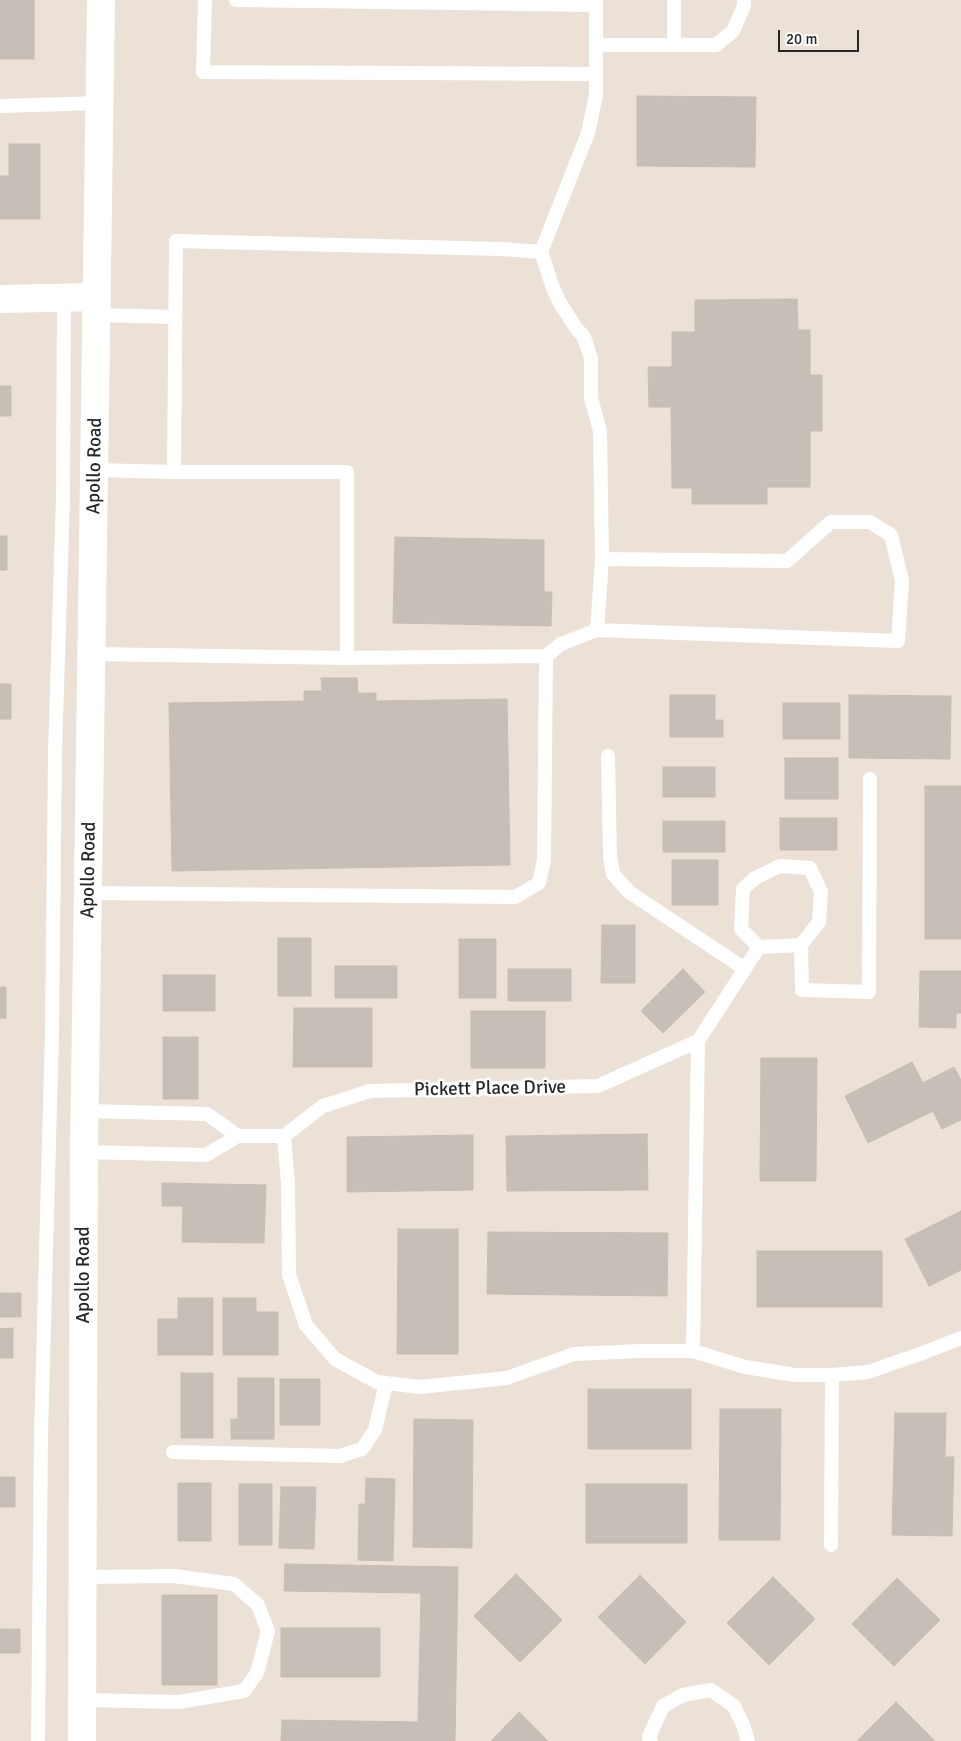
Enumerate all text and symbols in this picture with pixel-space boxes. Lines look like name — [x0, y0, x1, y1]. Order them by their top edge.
scale bar — [781, 20, 862, 52]
text: 20 m — [786, 30, 817, 48]
street label: Apollo Road — [83, 417, 107, 515]
street label: Apollo Road — [77, 821, 101, 919]
street label: Pickett Place Drive — [414, 1076, 566, 1102]
street label: Apollo Road — [73, 1226, 95, 1324]

